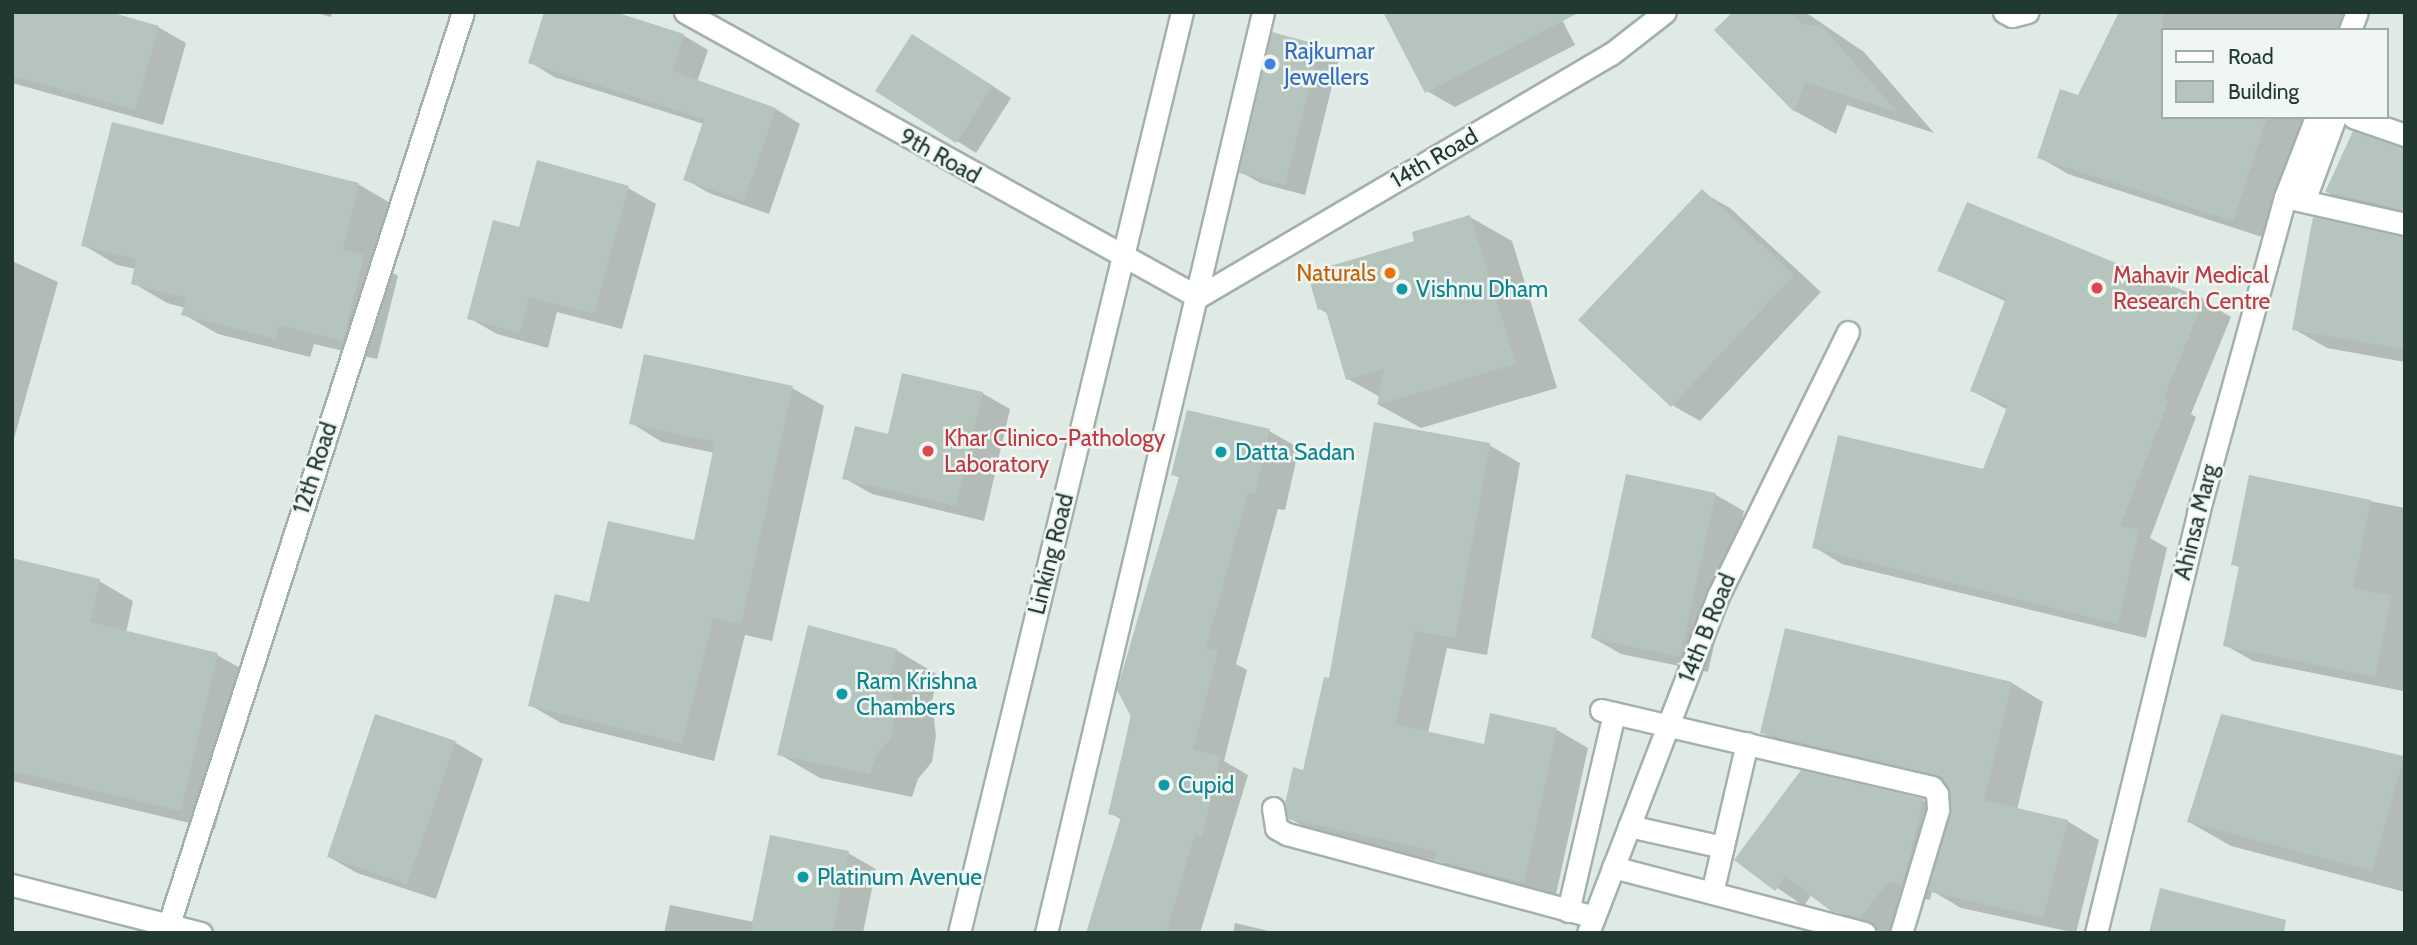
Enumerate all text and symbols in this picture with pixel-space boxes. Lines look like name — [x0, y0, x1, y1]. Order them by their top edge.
legend — [2162, 28, 2389, 119]
place label: Rajkumar Jewellers — [1284, 37, 1375, 91]
text: Road — [2228, 44, 2274, 69]
marker: Rajkumar Jewellers — [1262, 56, 1278, 72]
text: Building — [2228, 79, 2299, 104]
street label: 14th Road — [1386, 122, 1482, 194]
street label: 9th Road — [895, 123, 985, 189]
place label: Naturals — [1296, 259, 1376, 287]
place label: Mahavir Medical Research Centre — [2113, 261, 2270, 315]
marker: Naturals — [1382, 265, 1398, 281]
place label: Vishnu Dham — [1416, 275, 1548, 303]
marker: Mahavir Medical Research Centre — [2087, 278, 2107, 298]
marker: Vishnu Dham — [1394, 281, 1410, 297]
street label: 12th Road — [287, 419, 343, 517]
place label: Khar Clinico-Pathology Laboratory — [944, 424, 1165, 478]
place label: Datta Sadan — [1235, 438, 1355, 466]
marker: Khar Clinico-Pathology Laboratory — [918, 441, 938, 461]
marker: Datta Sadan — [1213, 444, 1229, 460]
street label: Ahinsa Marg — [2168, 461, 2224, 583]
street label: Linking Road — [1023, 491, 1079, 617]
street label: 14th B Road — [1673, 570, 1741, 686]
place label: Ram Krishna Chambers — [856, 667, 977, 721]
marker: Ram Krishna Chambers — [834, 686, 850, 702]
place label: Cupid — [1178, 771, 1234, 799]
marker: Cupid — [1156, 777, 1172, 793]
place label: Platinum Avenue — [817, 863, 982, 891]
marker: Platinum Avenue — [795, 869, 811, 885]

